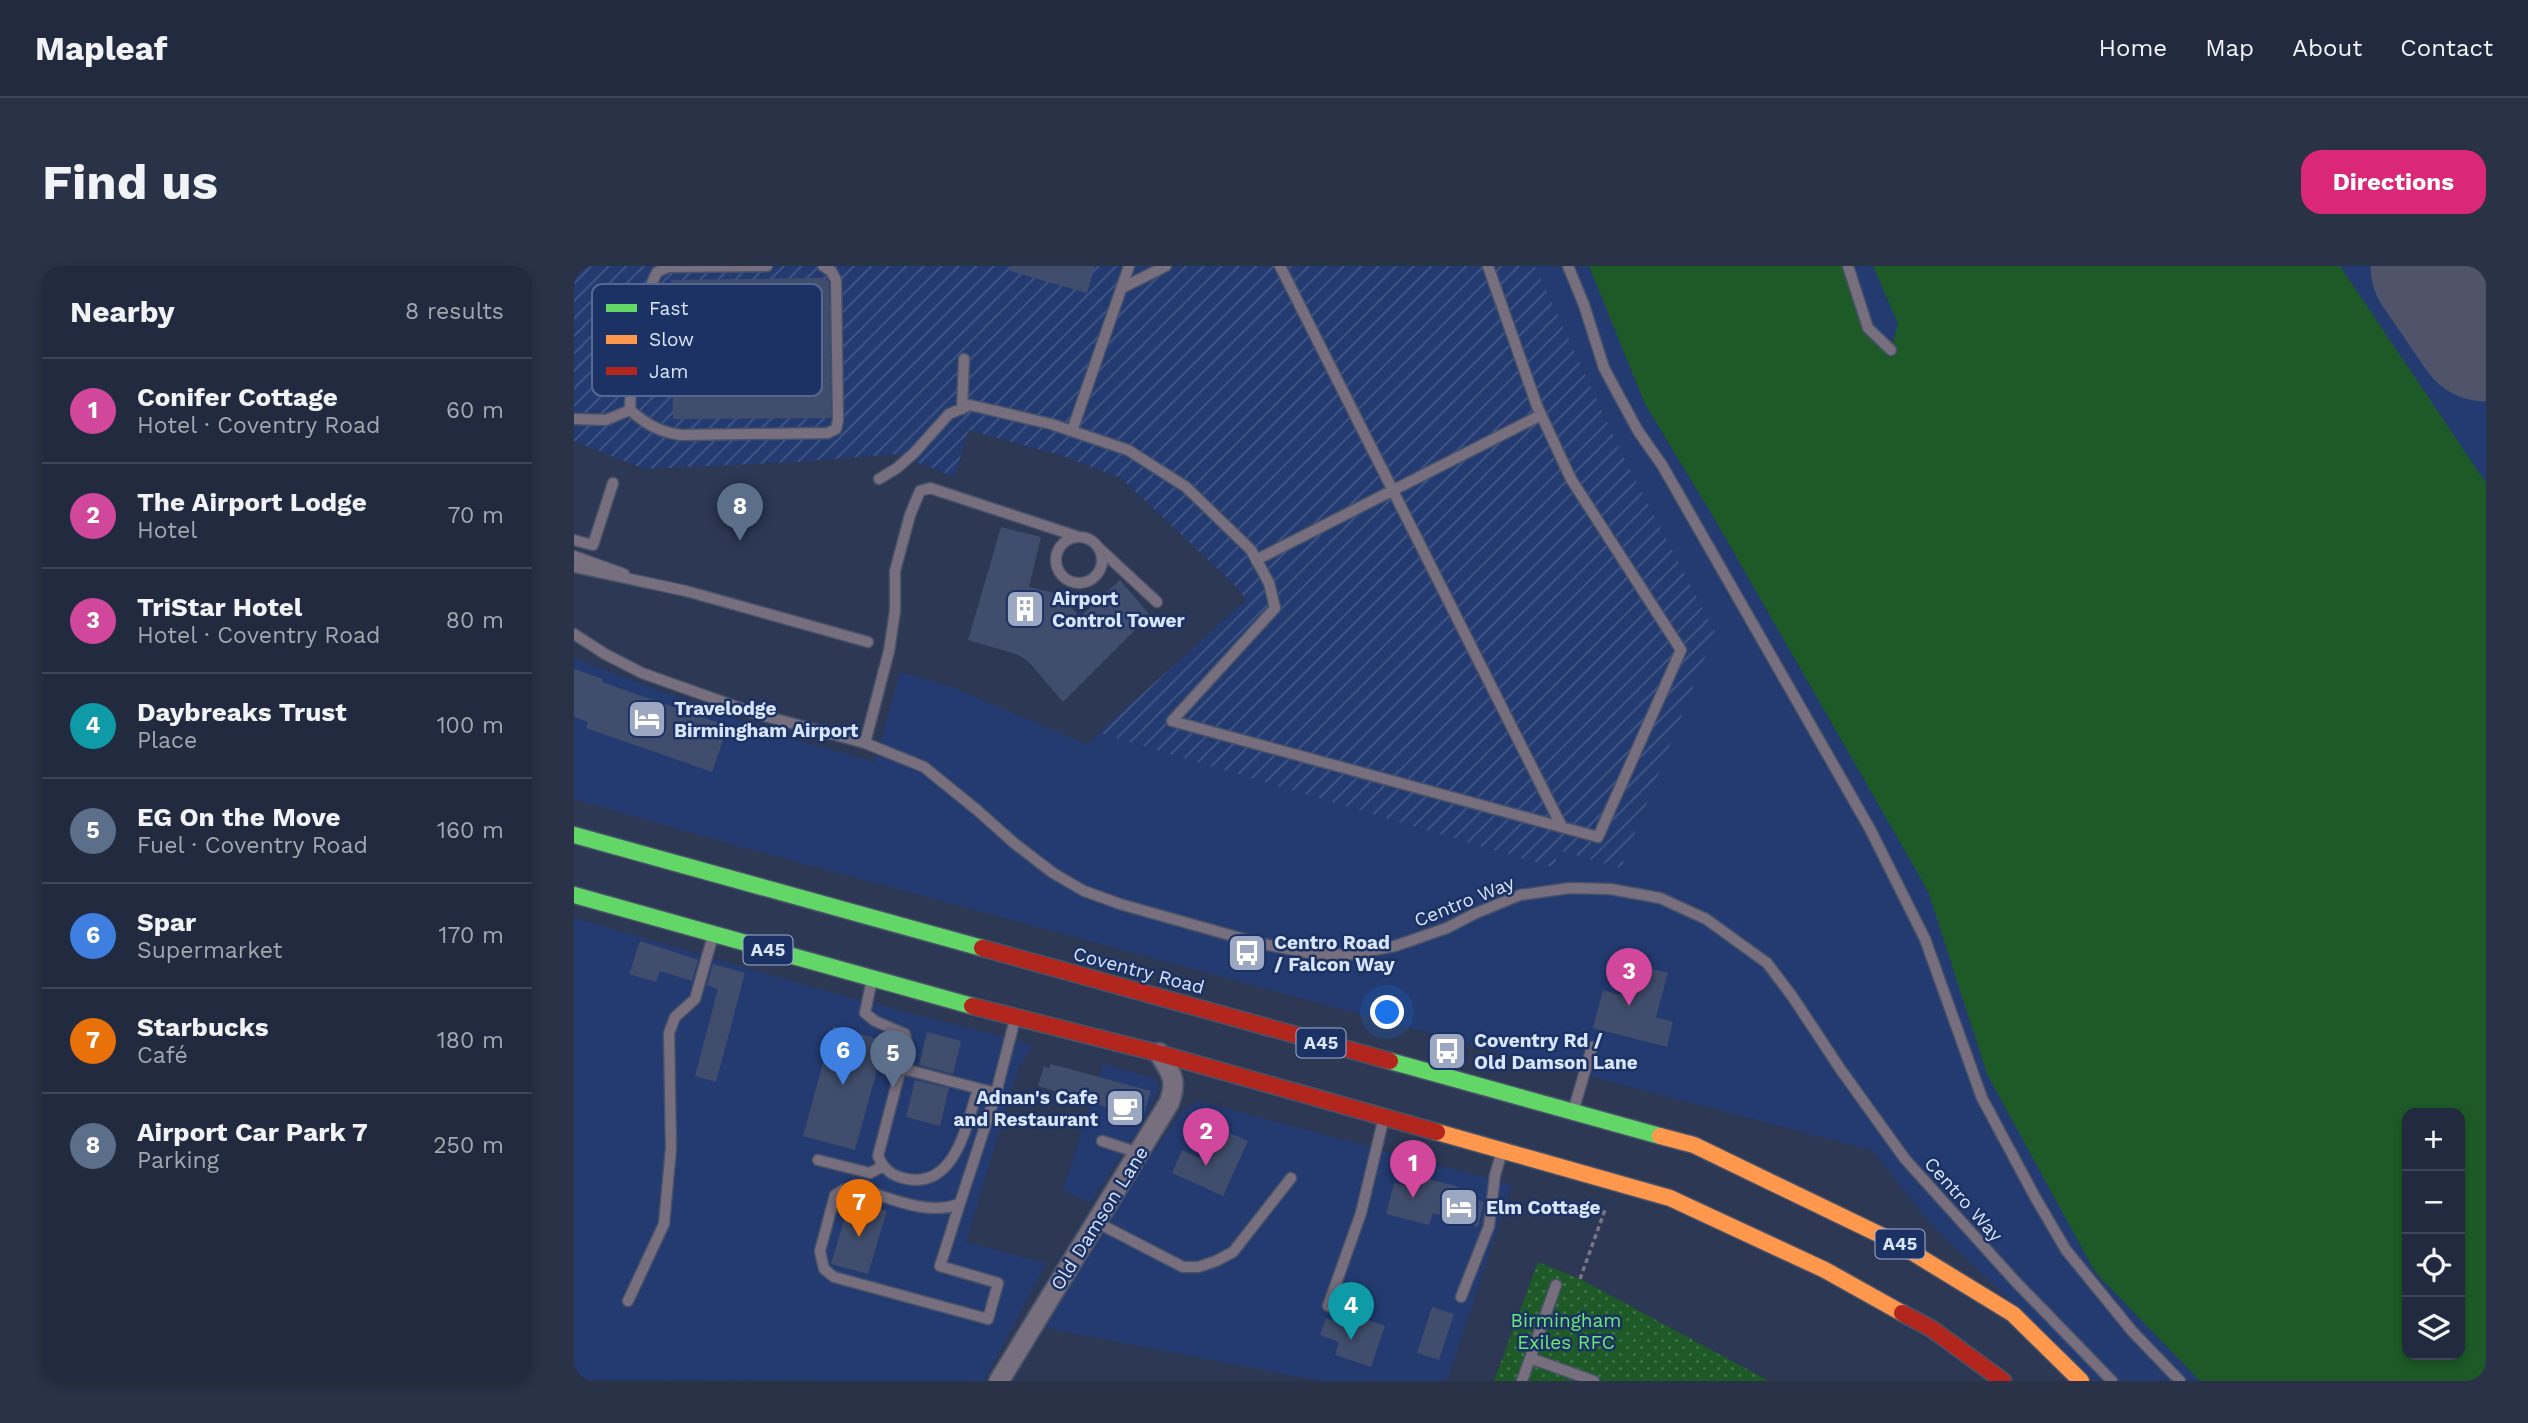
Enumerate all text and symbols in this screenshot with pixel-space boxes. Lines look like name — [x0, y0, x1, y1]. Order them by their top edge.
text: Mapleaf — [35, 29, 167, 68]
text: Home — [2099, 34, 2167, 62]
text: Map — [2205, 34, 2254, 62]
text: About — [2292, 34, 2362, 62]
text: Contact — [2400, 34, 2493, 62]
button: Directions — [2301, 150, 2486, 214]
text: Find us — [42, 153, 218, 211]
legend — [592, 284, 822, 396]
text: Nearby — [70, 294, 175, 329]
text: Fast — [649, 297, 688, 320]
text: 8 results — [405, 298, 504, 325]
text: Slow — [649, 328, 694, 351]
text: Jam — [649, 360, 688, 383]
text: Conifer Cottage — [137, 382, 338, 412]
text: 1 — [88, 397, 98, 424]
text: 60 m — [446, 397, 504, 424]
text: Hotel · Coventry Road — [137, 412, 381, 439]
pin: 8 — [717, 483, 763, 541]
text: The Airport Lodge — [137, 487, 367, 517]
text: 2 — [86, 502, 100, 529]
text: 70 m — [447, 502, 504, 529]
text: Hotel — [137, 517, 197, 544]
place label: Airport Control Tower — [1052, 587, 1185, 632]
building icon: Airport Control Tower — [1004, 588, 1046, 630]
text: TriStar Hotel — [137, 592, 302, 622]
text: 3 — [86, 607, 100, 634]
text: 80 m — [446, 607, 504, 634]
text: Hotel · Coventry Road — [137, 622, 381, 649]
text: Daybreaks Trust — [137, 697, 347, 727]
place label: Travelodge Birmingham Airport — [674, 697, 859, 742]
hotel icon: Travelodge Birmingham Airport — [626, 698, 668, 740]
text: 4 — [86, 712, 100, 739]
text: 100 m — [437, 712, 504, 739]
text: Place — [137, 727, 197, 754]
text: EG On the Move — [137, 802, 341, 832]
text: 5 — [86, 817, 100, 844]
text: 160 m — [437, 817, 504, 844]
text: Fuel · Coventry Road — [137, 832, 368, 859]
street label: Centro Way — [1411, 871, 1518, 932]
text: Spar — [137, 907, 196, 937]
text: 6 — [86, 922, 100, 949]
text: 170 m — [439, 922, 504, 949]
place label: Centro Road / Falcon Way — [1274, 931, 1395, 976]
bus stop icon: Centro Road / Falcon Way — [1226, 932, 1268, 974]
road number: A45 — [744, 936, 792, 964]
text: Supermarket — [137, 937, 282, 964]
street label: Coventry Road — [1071, 942, 1207, 999]
pin: 3 — [1606, 948, 1652, 1006]
your location — [1370, 995, 1404, 1029]
text: Starbucks — [137, 1012, 269, 1042]
text: 7 — [86, 1027, 100, 1054]
text: 180 m — [437, 1027, 504, 1054]
pin: 6 — [820, 1027, 866, 1085]
road number: A45 — [1296, 1028, 1346, 1058]
place label: Coventry Rd / Old Damson Lane — [1474, 1029, 1638, 1074]
pin: 5 — [870, 1030, 916, 1088]
bus stop icon: Coventry Rd / Old Damson Lane — [1426, 1030, 1468, 1072]
text: Café — [137, 1042, 188, 1069]
place label: Adnan's Cafe and Restaurant — [953, 1086, 1099, 1131]
cafe icon: Adnan's Cafe and Restaurant — [1104, 1087, 1146, 1129]
pin: 2 — [1183, 1108, 1229, 1166]
map controls — [2402, 1108, 2465, 1360]
button: + — [2402, 1108, 2465, 1171]
text: Airport Car Park 7 — [137, 1117, 368, 1147]
text: 8 — [86, 1132, 100, 1159]
text: 250 m — [433, 1132, 504, 1159]
pin: 1 — [1390, 1140, 1436, 1198]
street label: Old Damson Lane — [1046, 1142, 1153, 1295]
text: Parking — [137, 1147, 219, 1174]
street label: Centro Way — [1920, 1152, 2008, 1247]
button: − — [2402, 1171, 2465, 1234]
pin: 7 — [836, 1179, 882, 1237]
hotel icon: Elm Cottage — [1438, 1186, 1480, 1228]
place label: Elm Cottage — [1486, 1196, 1601, 1219]
road number: A45 — [1876, 1230, 1924, 1259]
button: locate — [2402, 1234, 2465, 1297]
pin: 4 — [1328, 1282, 1374, 1340]
button: layers — [2402, 1297, 2465, 1360]
park label: Birmingham Exiles RFC — [1511, 1309, 1621, 1354]

